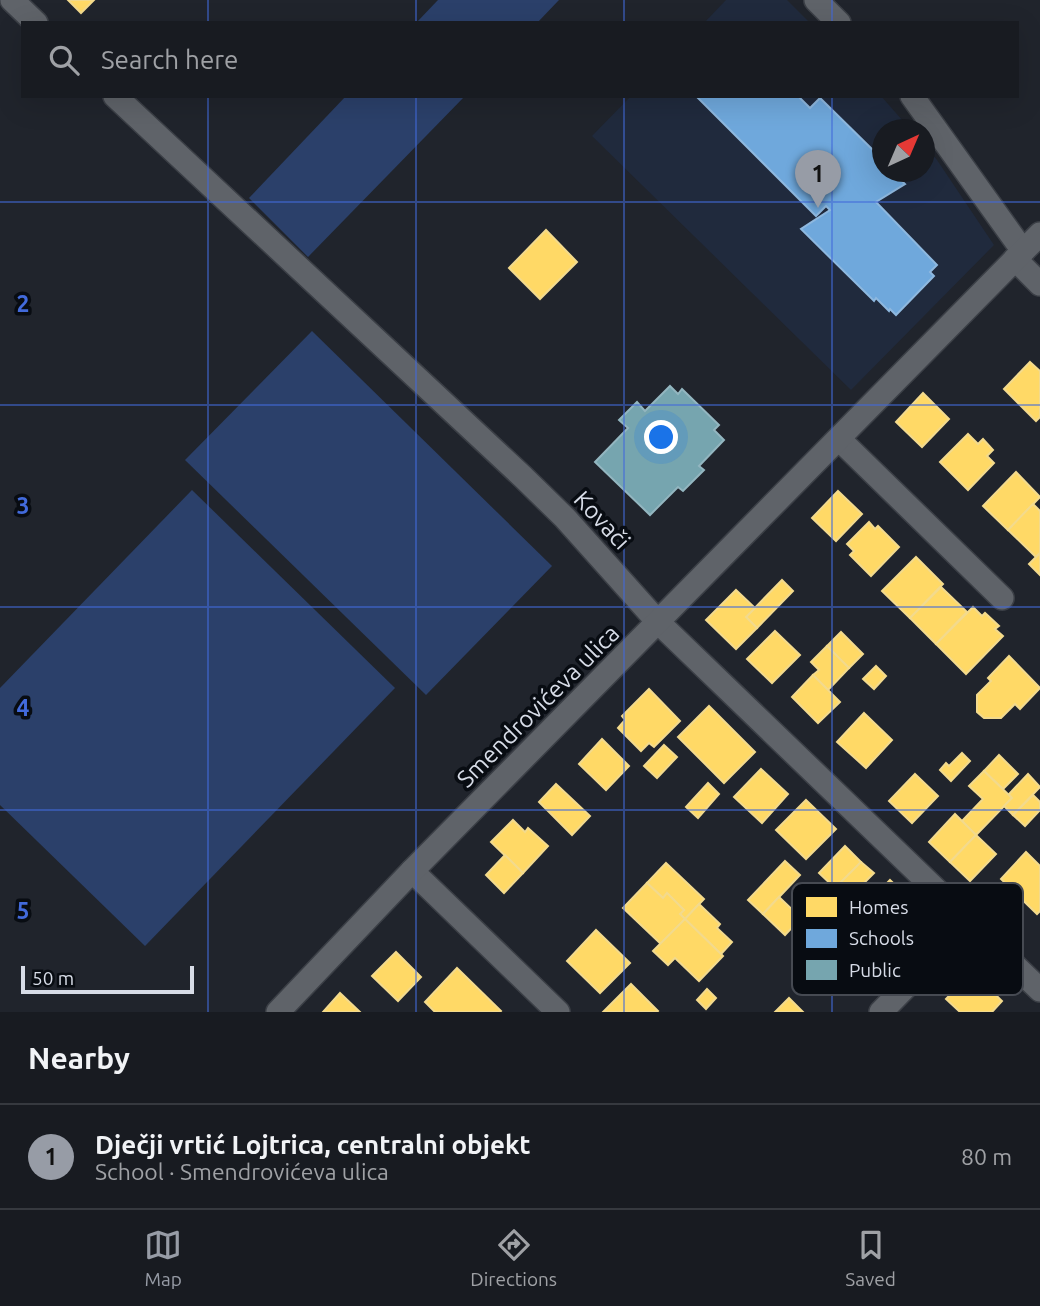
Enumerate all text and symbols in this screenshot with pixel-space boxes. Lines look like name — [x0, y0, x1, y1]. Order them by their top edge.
search box — [21, 21, 1019, 98]
icon: search — [45, 41, 83, 79]
text: Search here — [101, 45, 238, 74]
north arrow — [872, 119, 935, 182]
pin: 1 — [795, 150, 841, 208]
text: 2 — [17, 291, 29, 316]
your location — [644, 420, 678, 454]
street label: Kovači — [568, 485, 636, 555]
text: 3 — [17, 493, 29, 518]
street label: Smendrovićeva ulica — [451, 619, 625, 793]
text: 4 — [17, 695, 30, 720]
legend — [792, 883, 1023, 995]
text: Homes — [849, 896, 909, 918]
text: 5 — [17, 898, 29, 923]
text: Schools — [849, 927, 914, 949]
text: Public — [849, 959, 901, 981]
scale bar — [21, 963, 194, 995]
text: 50 m — [32, 967, 74, 989]
text: Nearby — [28, 1041, 130, 1075]
text: Dječji vrtić Lojtrica, centralni objekt — [95, 1130, 531, 1159]
text: 1 — [45, 1144, 57, 1169]
text: 80 m — [961, 1144, 1012, 1169]
text: School · Smendrovićeva ulica — [95, 1159, 389, 1184]
tab: Map — [144, 1226, 182, 1290]
tab: Directions — [470, 1226, 557, 1290]
tab: Saved — [845, 1226, 896, 1290]

